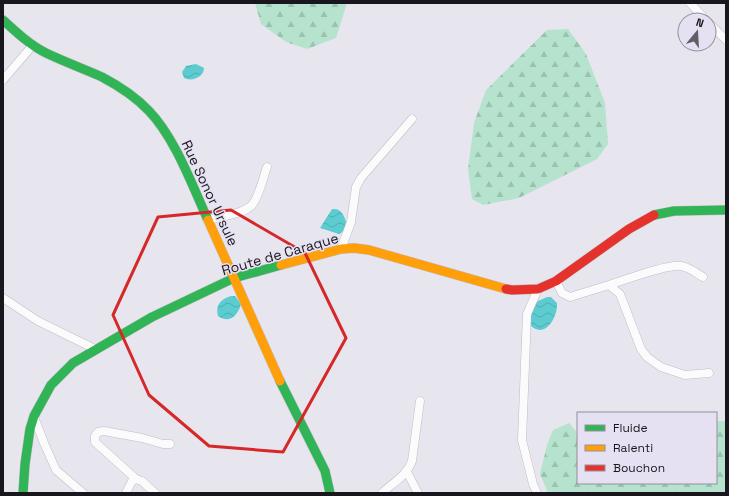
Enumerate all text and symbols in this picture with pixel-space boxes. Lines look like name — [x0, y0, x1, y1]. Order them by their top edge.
north arrow — [677, 12, 717, 52]
text: N — [694, 15, 706, 30]
street label: Rue Sonor Ursule — [178, 137, 242, 249]
street label: Route de Caraque — [219, 229, 341, 279]
legend — [577, 412, 717, 484]
text: Fluide — [613, 420, 648, 436]
text: Ralenti — [613, 440, 653, 456]
text: Bouchon — [613, 460, 665, 476]

